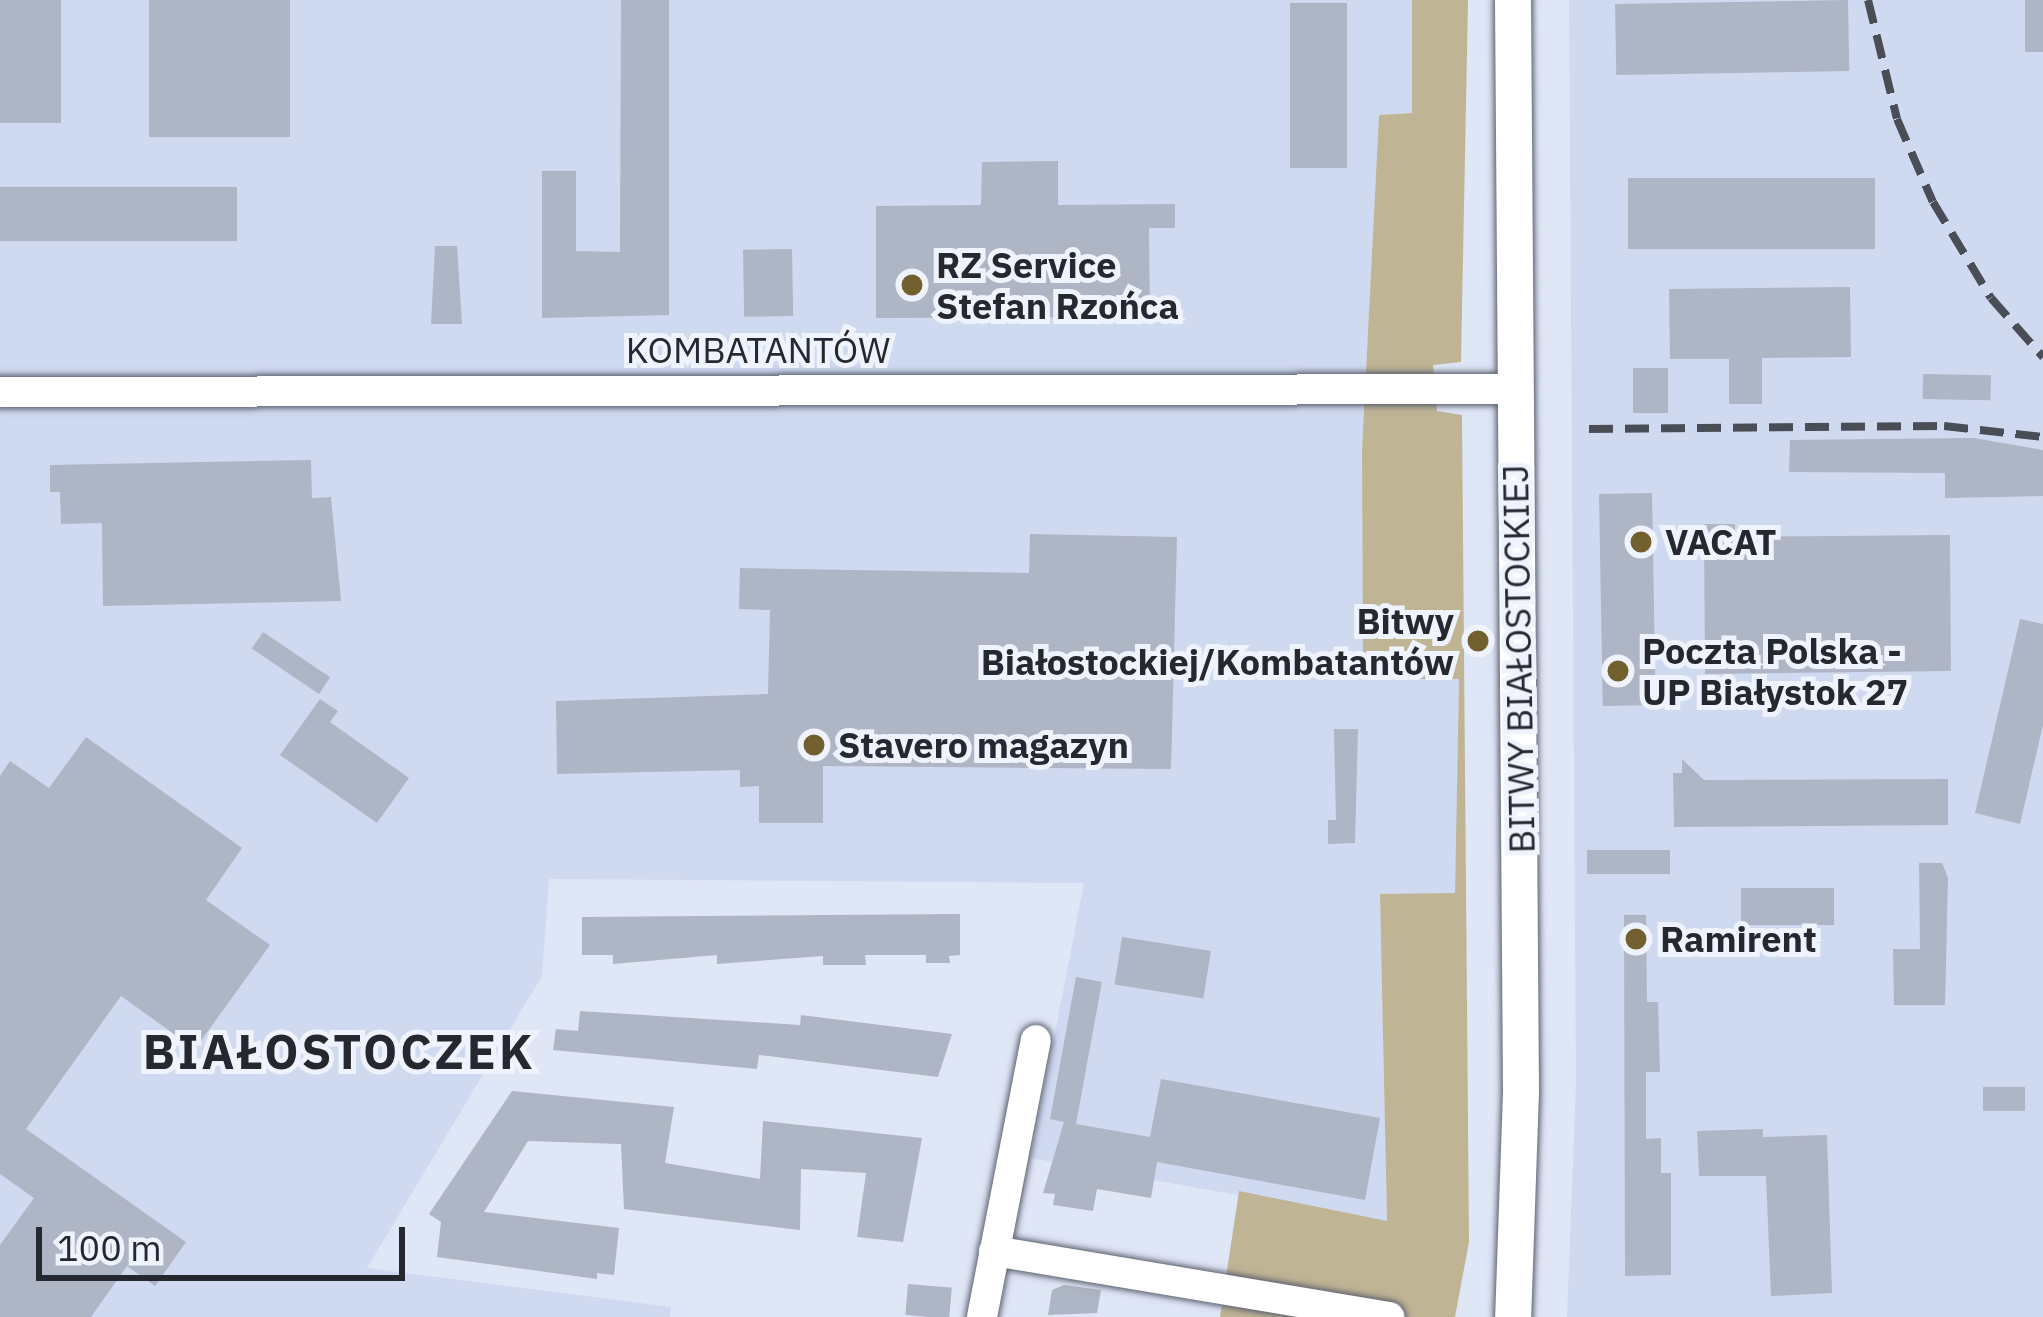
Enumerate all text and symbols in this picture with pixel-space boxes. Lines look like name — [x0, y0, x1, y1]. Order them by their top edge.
place label: RZ Service Stefan Rzońca — [936, 242, 1179, 327]
marker: RZ Service Stefan Rzońca — [899, 272, 925, 298]
street label: KOMBATANTÓW — [626, 328, 890, 372]
street label: BITWY BIAŁOSTOCKIEJ — [1493, 464, 1543, 854]
place label: VACAT — [1665, 520, 1777, 564]
marker: VACAT — [1628, 529, 1654, 555]
place label: Bitwy Białostockiej/Kombatantów — [981, 598, 1454, 683]
marker: Bitwy Białostockiej/Kombatantów — [1465, 628, 1491, 654]
place label: Poczta Polska - UP Białystok 27 — [1642, 628, 1908, 713]
marker: Poczta Polska - UP Białystok 27 — [1605, 658, 1631, 684]
place label: Stavero magazyn — [838, 723, 1129, 767]
marker: Stavero magazyn — [801, 732, 827, 758]
place label: Ramirent — [1660, 917, 1817, 961]
marker: Ramirent — [1623, 926, 1649, 952]
district label: BIAŁOSTOCZEK — [143, 1023, 535, 1081]
scale bar — [42, 1203, 411, 1277]
text: 100 m — [57, 1224, 162, 1271]

